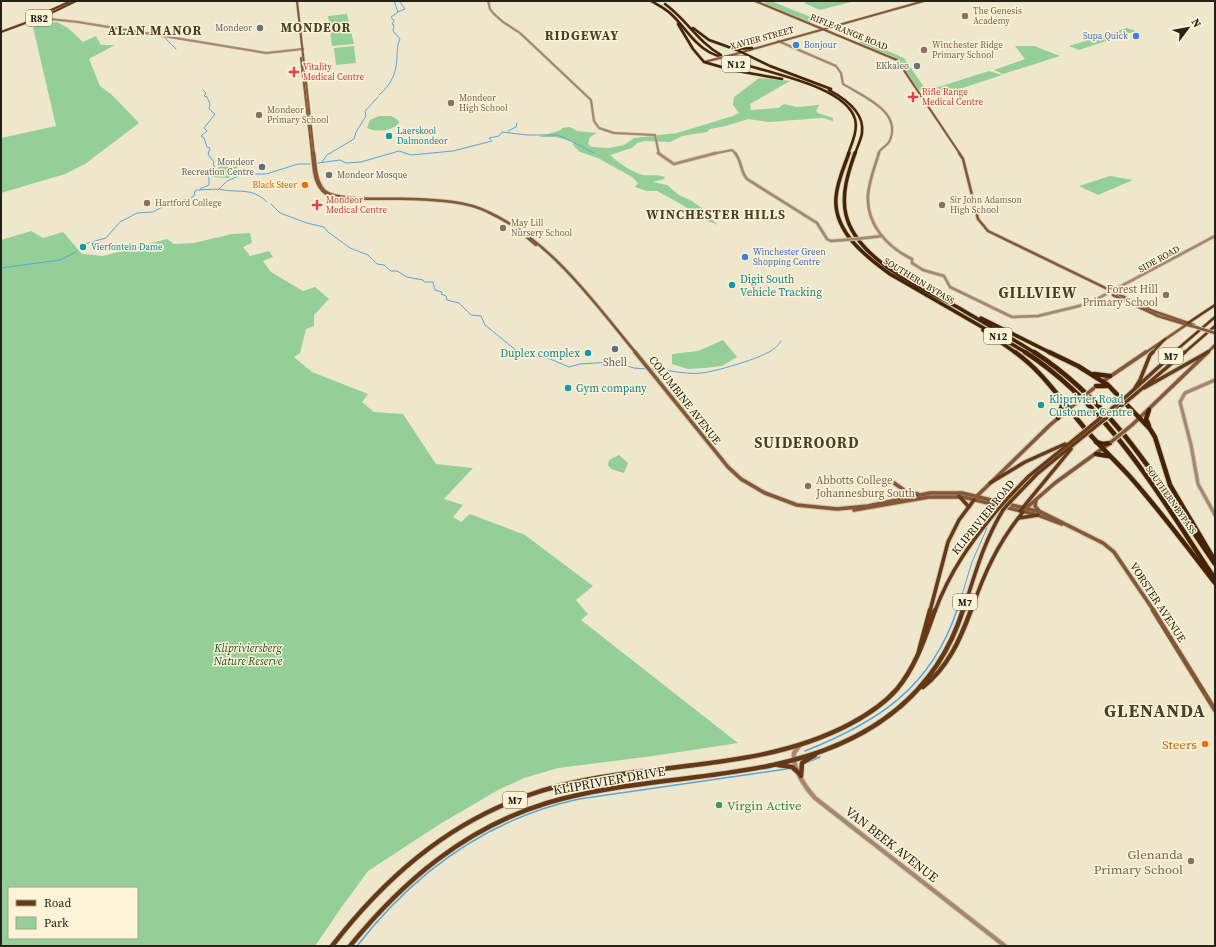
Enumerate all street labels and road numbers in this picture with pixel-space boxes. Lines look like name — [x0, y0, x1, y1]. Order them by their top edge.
road number: R82 — [26, 10, 52, 26]
street label: RIFLE RANGE ROAD — [808, 11, 890, 53]
street label: XAVIER STREET — [729, 24, 796, 52]
road number: N12 — [722, 56, 750, 72]
street label: SIDE ROAD — [1136, 243, 1182, 275]
street label: SOUTHERN BYPASS — [881, 255, 957, 307]
road number: N12 — [984, 328, 1012, 344]
road number: M7 — [1159, 348, 1183, 364]
street label: COLUMBINE AVENUE — [645, 353, 724, 448]
street label: SOUTHERN BYPASS — [1143, 464, 1199, 537]
street label: KLIPRIVIER ROAD — [948, 477, 1018, 558]
street label: VORSTER AVENUE — [1126, 559, 1189, 645]
road number: M7 — [953, 594, 977, 610]
street label: KLIPRIVIER DRIVE — [552, 762, 667, 799]
road number: M7 — [503, 792, 527, 808]
street label: VAN BEEK AVENUE — [842, 803, 942, 886]

